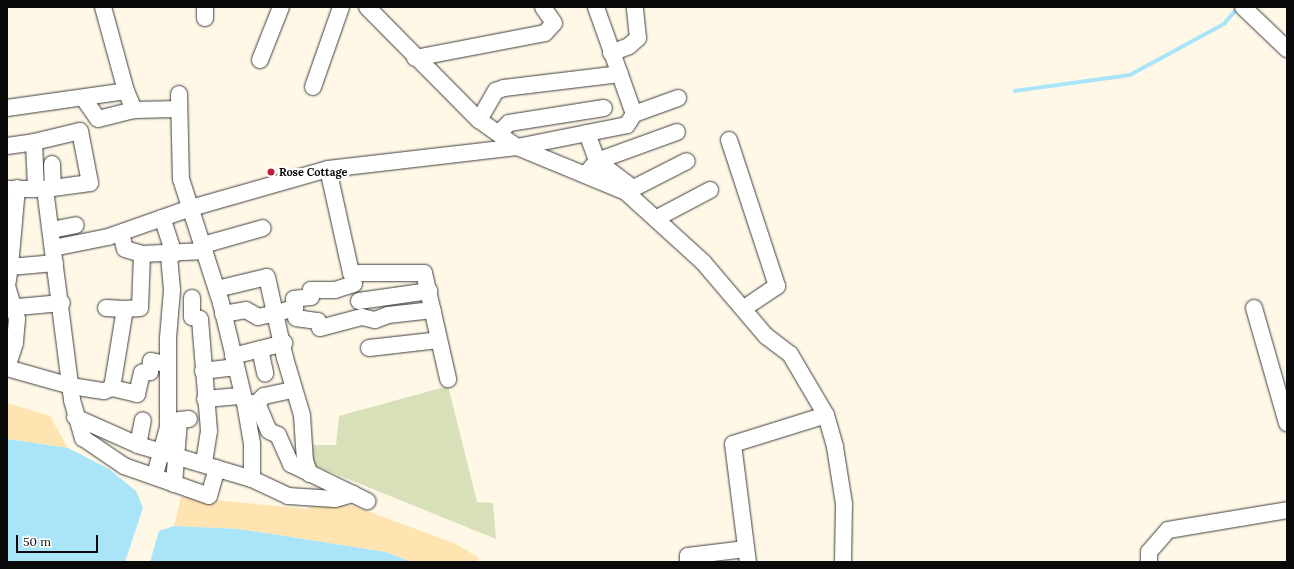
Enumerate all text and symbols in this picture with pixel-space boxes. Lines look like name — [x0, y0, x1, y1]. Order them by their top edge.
place label: Rose Cottage — [279, 165, 347, 179]
marker: Rose Cottage — [266, 167, 276, 177]
scale bar — [18, 527, 100, 553]
text: 50 m — [23, 534, 51, 549]

